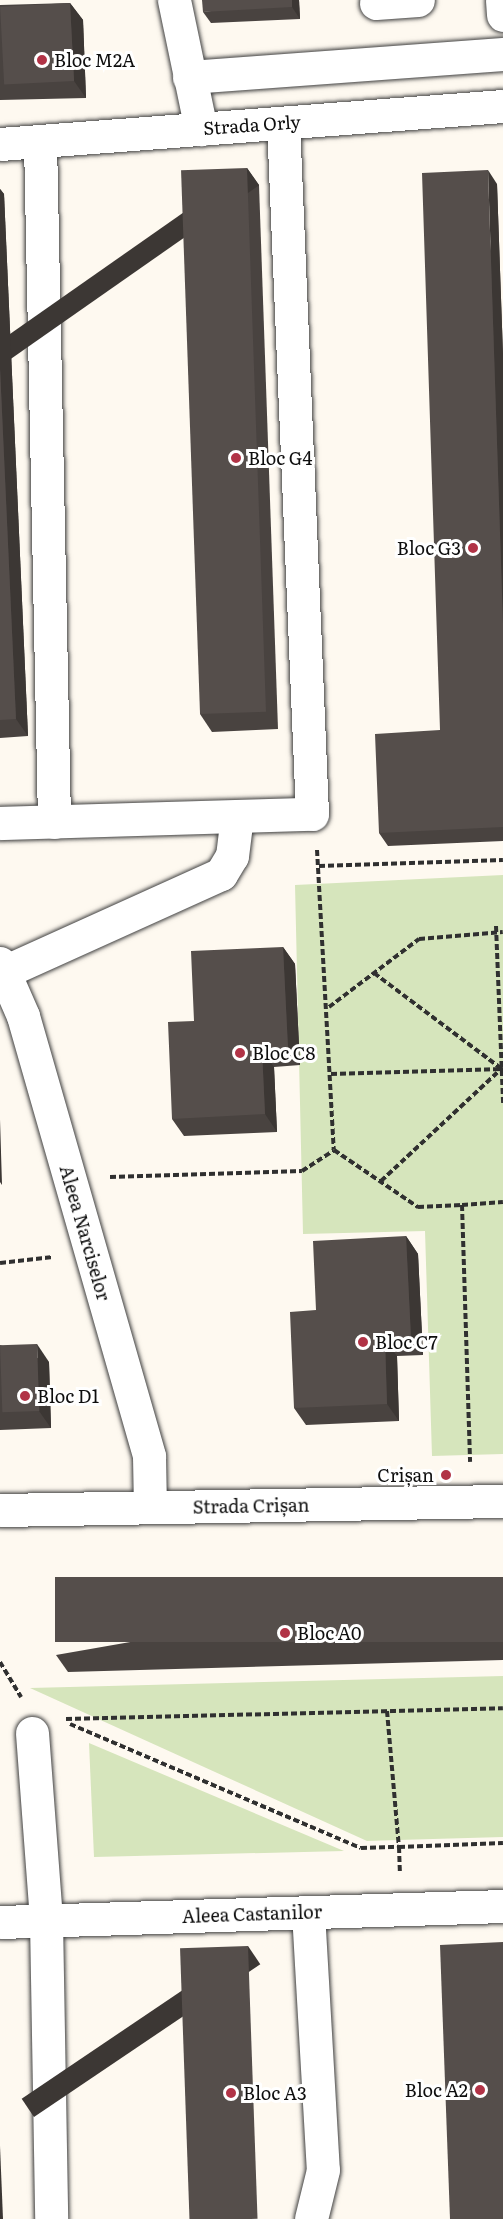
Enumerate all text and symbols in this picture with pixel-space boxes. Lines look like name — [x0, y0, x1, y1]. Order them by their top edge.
place label: Bloc M2A — [54, 49, 135, 71]
marker: Bloc M2A — [35, 53, 49, 67]
street label: Strada Orly — [203, 111, 301, 139]
place label: Bloc G4 — [248, 447, 312, 469]
marker: Bloc G4 — [229, 451, 243, 465]
place label: Bloc G3 — [397, 537, 461, 559]
marker: Bloc G3 — [466, 541, 480, 555]
place label: Bloc C8 — [252, 1042, 315, 1064]
marker: Bloc C8 — [233, 1046, 247, 1060]
street label: Aleea Narciselor — [55, 1163, 115, 1303]
place label: Bloc C7 — [375, 1331, 438, 1353]
marker: Bloc C7 — [356, 1335, 370, 1349]
place label: Bloc D1 — [37, 1385, 99, 1407]
marker: Bloc D1 — [18, 1389, 32, 1403]
place label: Crișan — [377, 1464, 434, 1486]
marker: Crișan — [439, 1468, 453, 1482]
street label: Strada Crișan — [193, 1494, 309, 1518]
place label: Bloc A0 — [297, 1622, 361, 1644]
marker: Bloc A0 — [278, 1626, 292, 1640]
street label: Aleea Castanilor — [182, 1901, 322, 1927]
place label: Bloc A2 — [405, 2079, 468, 2101]
place label: Bloc A3 — [243, 2082, 307, 2104]
marker: Bloc A2 — [473, 2083, 487, 2097]
marker: Bloc A3 — [224, 2086, 238, 2100]

